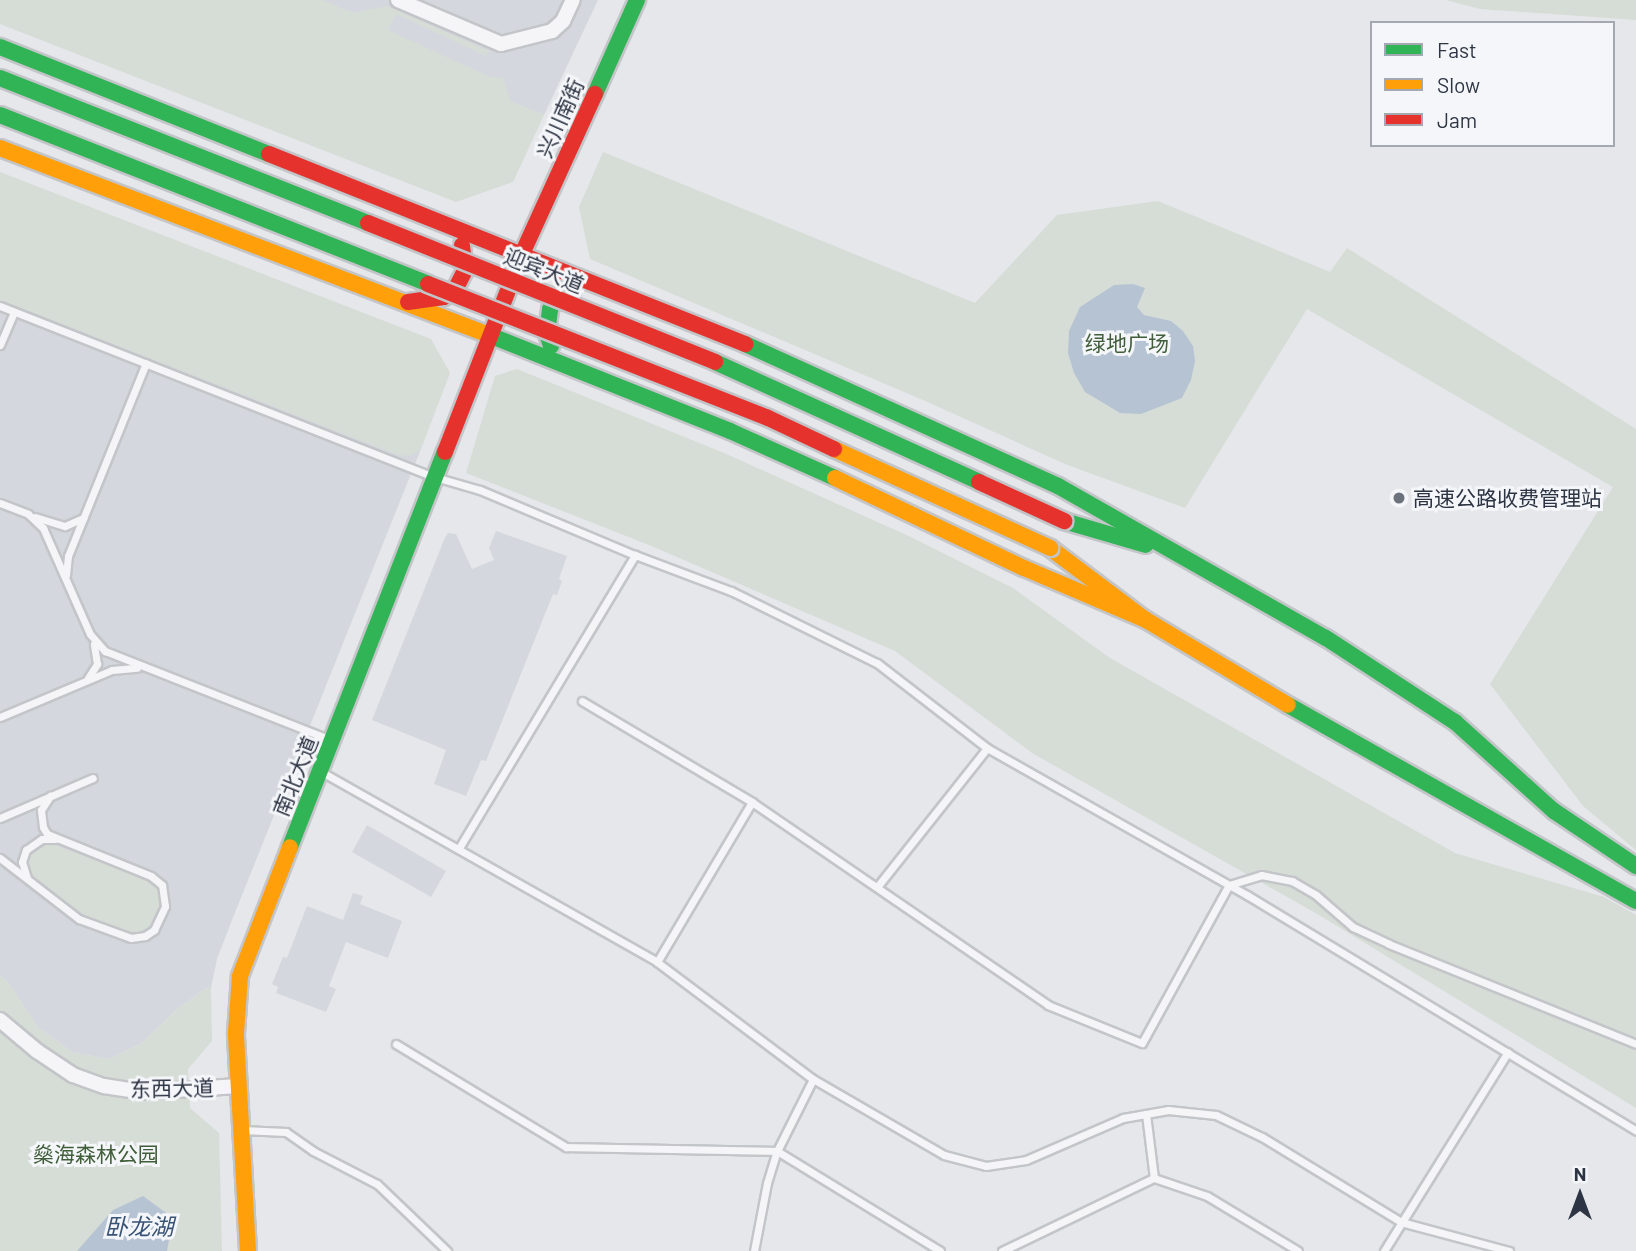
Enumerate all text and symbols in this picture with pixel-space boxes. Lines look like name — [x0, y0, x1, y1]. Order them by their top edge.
legend — [1370, 21, 1615, 147]
text: Fast — [1437, 37, 1477, 62]
text: Slow — [1437, 72, 1480, 97]
street label: 兴川南街 — [531, 75, 589, 161]
text: Jam — [1437, 107, 1477, 132]
street label: 迎宾大道 — [500, 243, 588, 297]
park label: 绿地广场 — [1085, 330, 1169, 356]
place label: 高速公路收费管理站 — [1413, 485, 1602, 511]
marker: 高速公路收费管理站 — [1391, 490, 1407, 506]
street label: 南北大道 — [268, 732, 322, 820]
street label: 东西大道 — [130, 1075, 214, 1101]
park label: 燊海森林公园 — [33, 1141, 159, 1167]
north arrow — [1545, 1160, 1615, 1230]
text: N — [1574, 1162, 1586, 1185]
water label: 卧龙湖 — [105, 1212, 173, 1240]

